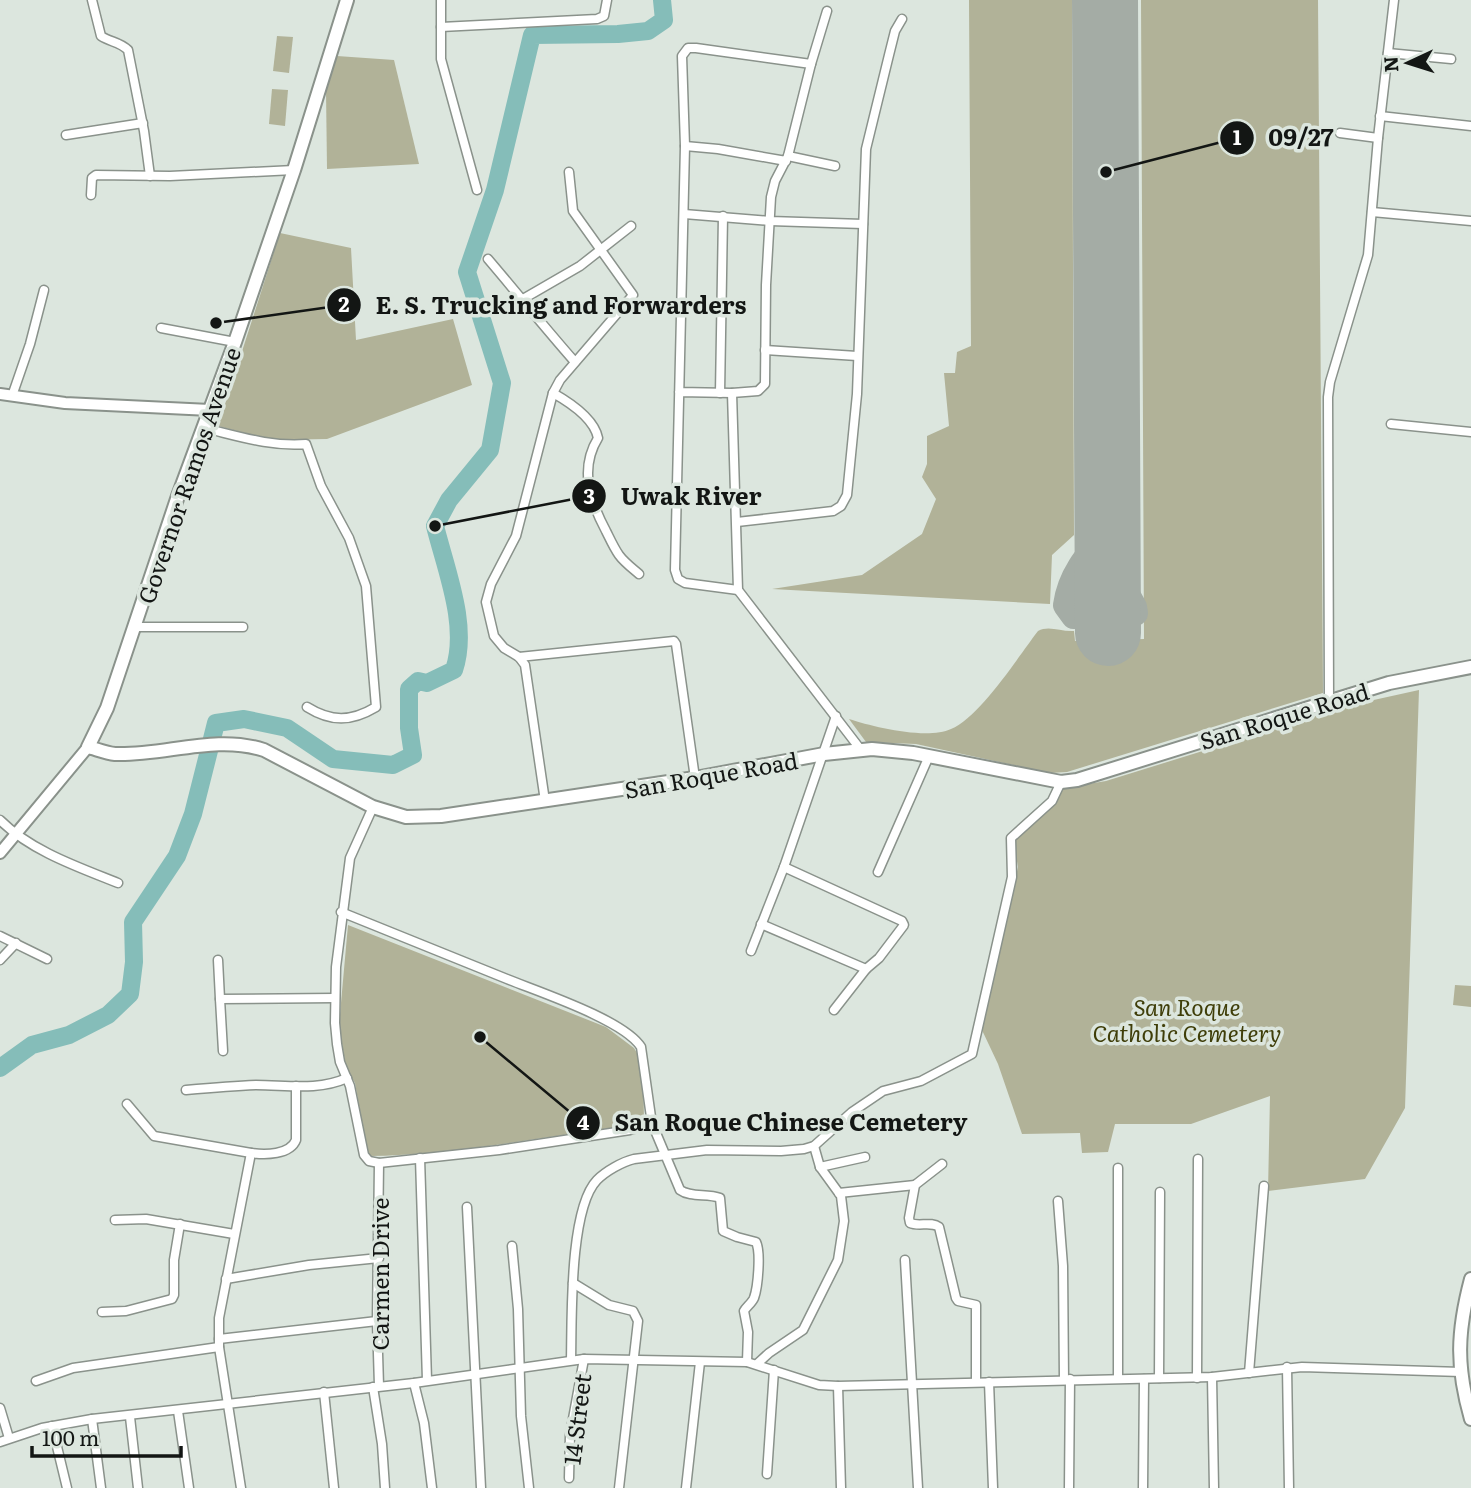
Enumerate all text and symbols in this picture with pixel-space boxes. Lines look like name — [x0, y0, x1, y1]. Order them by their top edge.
north arrow — [1373, 28, 1443, 98]
text: N — [1376, 55, 1405, 73]
callout: 09/27 — [1219, 115, 1347, 160]
text: 09/27 — [1268, 118, 1334, 153]
text: 1 — [1233, 120, 1242, 151]
callout: E. S. Trucking and Forwarders — [327, 283, 761, 328]
text: E. S. Trucking and Forwarders — [376, 286, 747, 321]
text: 2 — [338, 287, 350, 318]
street label: Governor Ramos Avenue — [128, 342, 248, 608]
callout: Uwak River — [572, 474, 776, 519]
text: Uwak River — [621, 477, 761, 512]
text: 3 — [583, 479, 595, 510]
street label: San Roque Road — [1195, 673, 1373, 757]
street label: San Roque Road — [622, 742, 800, 806]
park label: San Roque Catholic Cemetery — [1092, 989, 1282, 1049]
callout: San Roque Chinese Cemetery — [565, 1100, 981, 1145]
text: San Roque Chinese Cemetery — [615, 1103, 968, 1138]
text: 4 — [577, 1105, 590, 1136]
street label: Carmen Drive — [362, 1197, 396, 1351]
street label: 14 Street — [554, 1371, 599, 1466]
scale bar — [32, 1414, 180, 1458]
text: 100 m — [42, 1421, 99, 1452]

